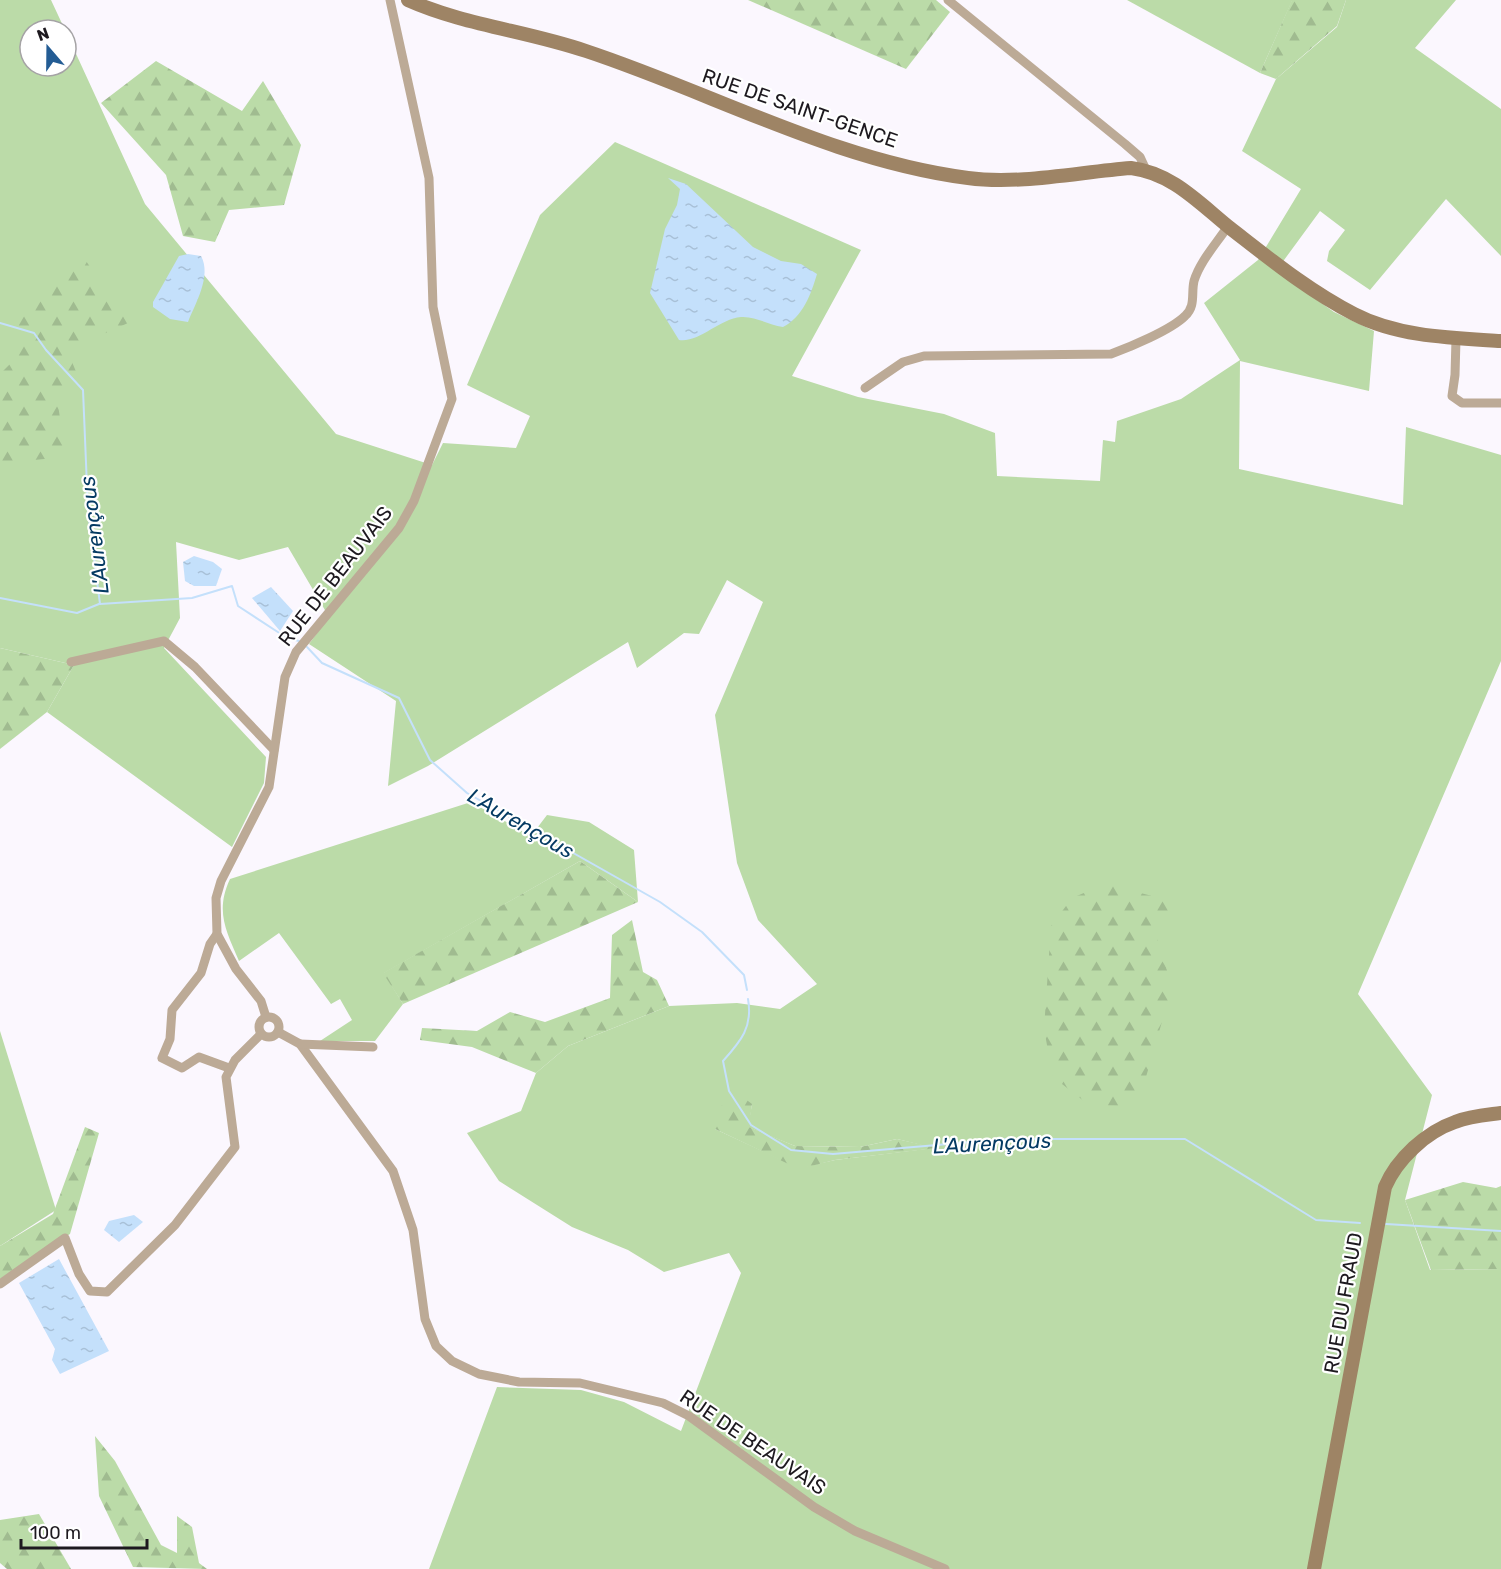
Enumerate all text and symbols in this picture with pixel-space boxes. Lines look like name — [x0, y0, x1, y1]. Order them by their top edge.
north arrow — [18, 18, 78, 78]
text: N — [34, 23, 52, 45]
street label: RUE DE SAINT-GENCE — [699, 63, 901, 153]
water label: L'Aurençous — [74, 474, 114, 595]
street label: RUE DE BEAUVAIS — [273, 501, 397, 651]
water label: L'Aurençous — [463, 783, 579, 864]
water label: L'Aurençous — [932, 1127, 1052, 1159]
street label: RUE DU FRAUD — [1319, 1231, 1367, 1375]
street label: RUE DE BEAUVAIS — [675, 1384, 831, 1500]
scale bar — [21, 1512, 147, 1550]
text: 100 m — [30, 1522, 81, 1544]

